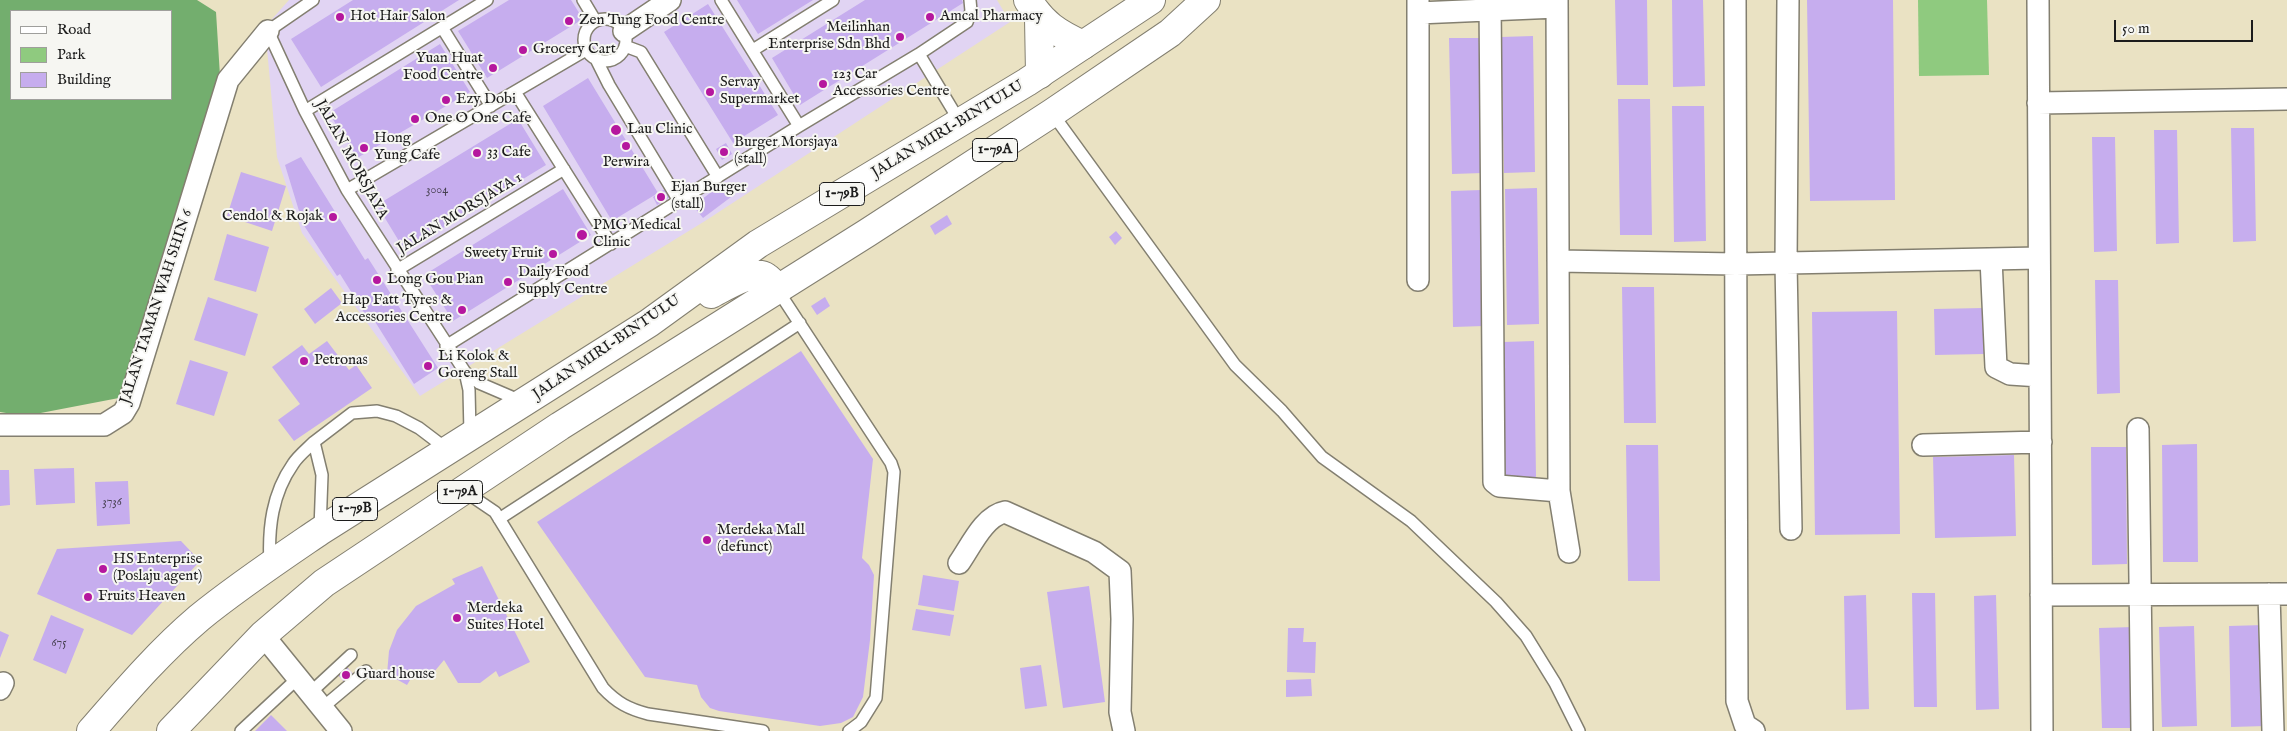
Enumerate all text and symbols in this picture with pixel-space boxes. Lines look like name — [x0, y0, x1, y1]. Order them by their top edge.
place label: Hot Hair Salon — [350, 8, 446, 26]
place label: Amcal Pharmacy — [940, 8, 1043, 26]
legend — [10, 10, 172, 100]
scale bar — [2117, 10, 2256, 42]
marker: Hot Hair Salon — [334, 11, 346, 23]
marker: Amcal Pharmacy — [924, 11, 936, 23]
place label: Zen Tung Food Centre — [579, 12, 724, 30]
marker: Zen Tung Food Centre — [563, 15, 575, 27]
place label: Meilinhan Enterprise Sdn Bhd — [768, 19, 890, 54]
text: 50 m — [2122, 19, 2150, 38]
text: Road — [57, 20, 91, 39]
marker: Meilinhan Enterprise Sdn Bhd — [894, 31, 906, 43]
place label: Grocery Cart — [533, 41, 616, 59]
marker: Grocery Cart — [517, 44, 529, 56]
text: Park — [57, 45, 86, 64]
place label: Yuan Huat Food Centre — [403, 50, 483, 85]
marker: Yuan Huat Food Centre — [487, 62, 499, 74]
place label: 123 Car Accessories Centre — [833, 66, 949, 101]
text: Building — [57, 70, 111, 89]
place label: Servay Supermarket — [720, 74, 799, 109]
street label: JALAN MIRI-BINTULU — [869, 77, 1027, 183]
marker: 123 Car Accessories Centre — [817, 78, 829, 90]
marker: Servay Supermarket — [704, 86, 716, 98]
place label: Ezy Dobi — [456, 91, 516, 109]
marker: Ezy Dobi — [440, 94, 452, 106]
street label: JALAN MORSJAYA — [311, 97, 391, 223]
place label: One O One Cafe — [425, 110, 531, 128]
marker: One O One Cafe — [409, 113, 421, 125]
place label: Lau Clinic — [627, 121, 692, 139]
marker: Lau Clinic — [609, 123, 623, 137]
place label: Hong Yung Cafe — [374, 130, 440, 165]
place label: Burger Morsjaya (stall) — [734, 134, 837, 169]
road number: 1-79A — [972, 138, 1018, 162]
marker: Perwira — [620, 140, 632, 152]
marker: Hong Yung Cafe — [358, 142, 370, 154]
place label: 33 Cafe — [487, 144, 531, 162]
marker: Burger Morsjaya (stall) — [718, 146, 730, 158]
marker: 33 Cafe — [471, 147, 483, 159]
place label: Perwira — [603, 154, 649, 172]
street label: JALAN MORSJAYA 1 — [394, 170, 526, 258]
place label: Ejan Burger (stall) — [671, 179, 746, 214]
road number: 1-79B — [820, 182, 864, 205]
house number: 3004 — [426, 184, 448, 198]
marker: Ejan Burger (stall) — [655, 191, 667, 203]
street label: JALAN TAMAN WAH SHIN 6 — [117, 207, 197, 407]
place label: Cendol & Rojak — [222, 208, 323, 226]
marker: Cendol & Rojak — [327, 211, 339, 223]
place label: PMG Medical Clinic — [593, 217, 681, 252]
marker: PMG Medical Clinic — [575, 228, 589, 242]
place label: Sweety Fruit — [464, 245, 543, 263]
marker: Sweety Fruit — [547, 248, 559, 260]
place label: Daily Food Supply Centre — [518, 264, 607, 299]
place label: Long Gou Pian — [387, 271, 483, 289]
marker: Long Gou Pian — [371, 274, 383, 286]
marker: Daily Food Supply Centre — [502, 276, 514, 288]
place label: Hap Fatt Tyres & Accessories Centre — [336, 292, 452, 327]
street label: JALAN MIRI-BINTULU — [530, 292, 684, 404]
marker: Hap Fatt Tyres & Accessories Centre — [456, 304, 468, 316]
place label: Li Kolok & Goreng Stall — [438, 348, 517, 383]
place label: Petronas — [314, 352, 368, 370]
marker: Petronas — [298, 355, 310, 367]
marker: Li Kolok & Goreng Stall — [422, 360, 434, 372]
road number: 1-79A — [438, 481, 482, 504]
house number: 3736 — [102, 496, 122, 510]
road number: 1-79B — [332, 498, 378, 520]
place label: Merdeka Mall (defunct) — [717, 522, 805, 557]
marker: Merdeka Mall (defunct) — [701, 534, 713, 546]
place label: HS Enterprise (Poslaju agent) — [113, 551, 202, 586]
marker: HS Enterprise (Poslaju agent) — [97, 563, 109, 575]
place label: Fruits Heaven — [98, 588, 186, 606]
marker: Fruits Heaven — [82, 591, 94, 603]
place label: Merdeka Suites Hotel — [467, 600, 544, 635]
marker: Merdeka Suites Hotel — [451, 612, 463, 624]
house number: 675 — [51, 637, 67, 651]
place label: Guard house — [356, 666, 435, 684]
marker: Guard house — [340, 669, 352, 681]

